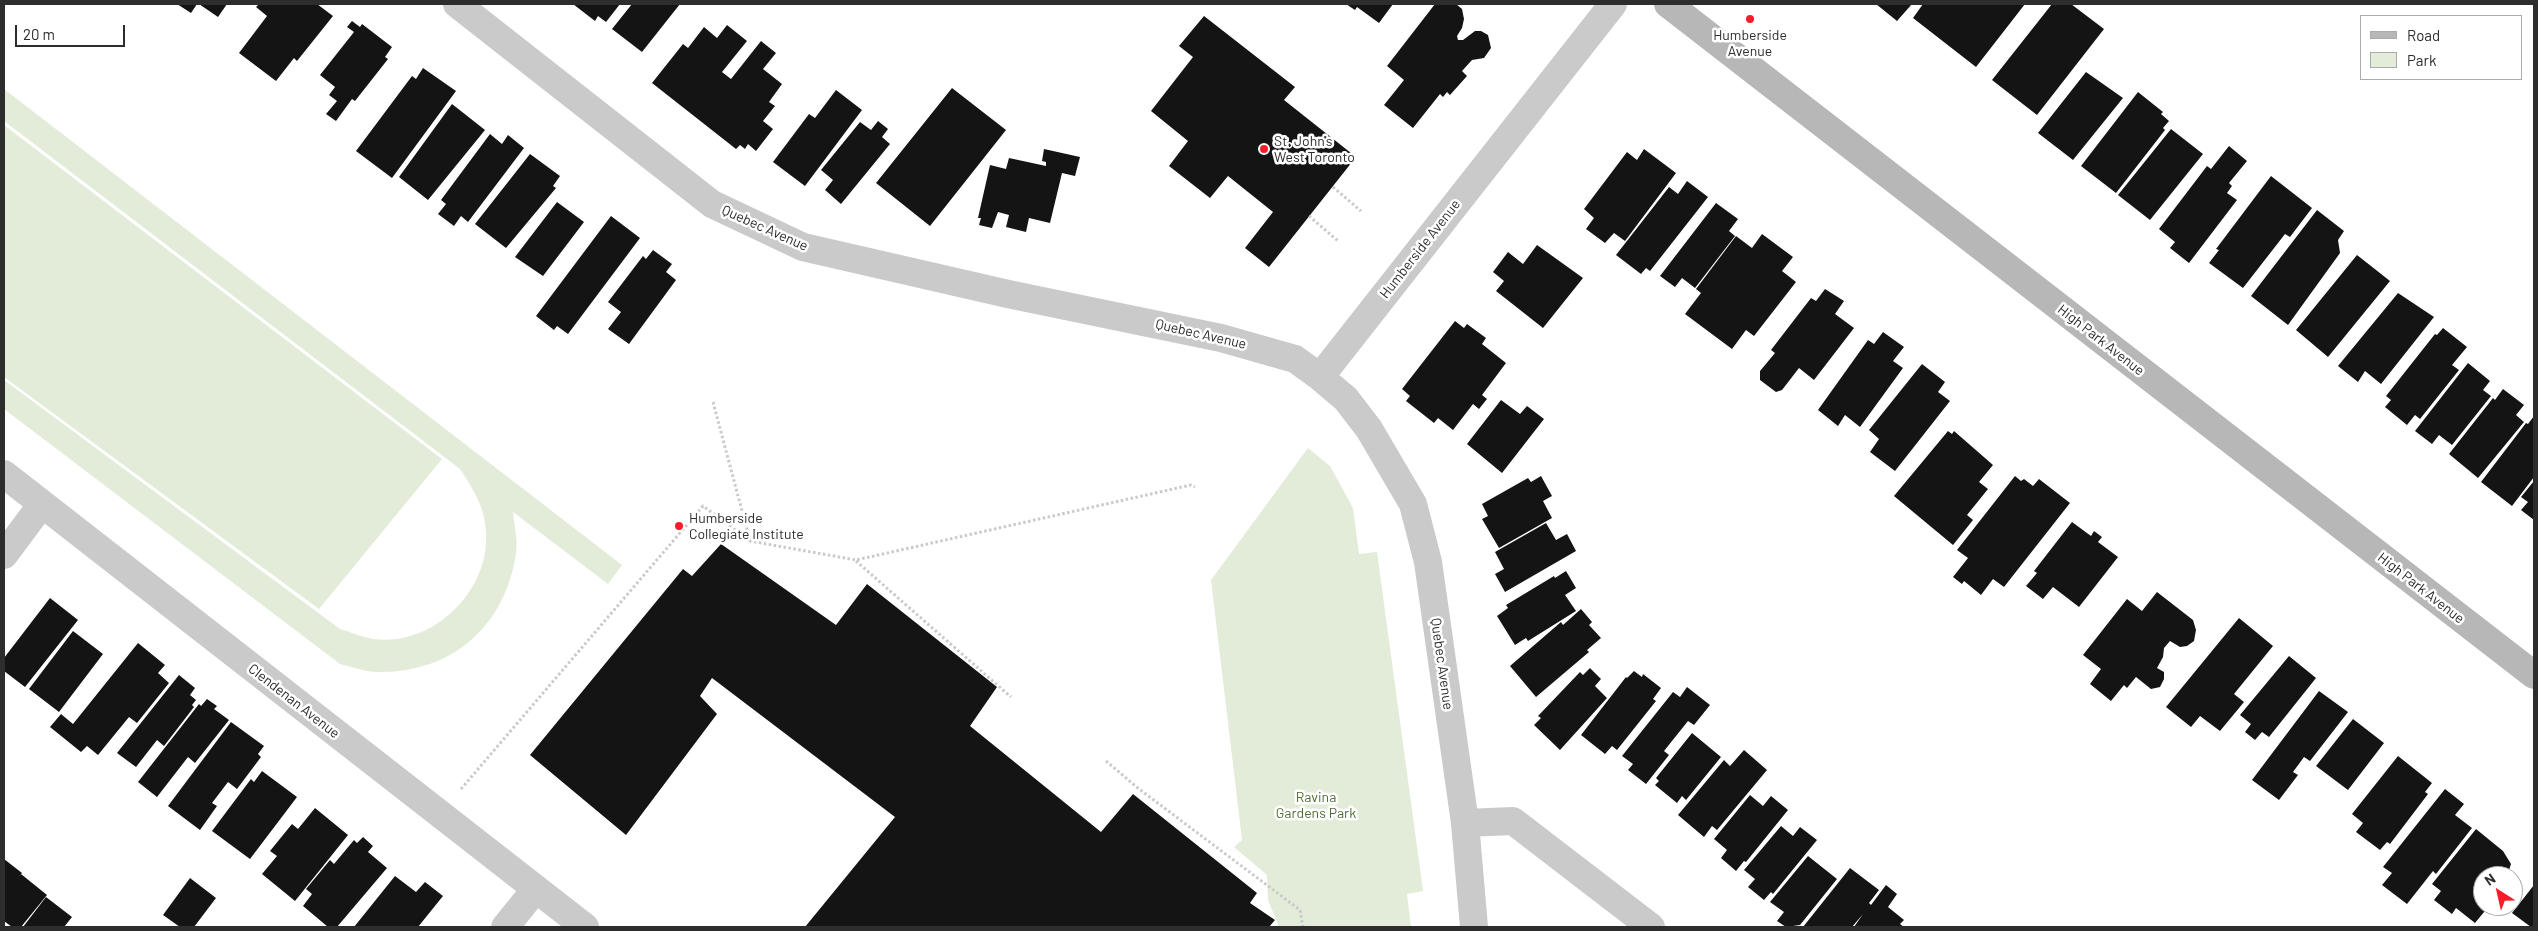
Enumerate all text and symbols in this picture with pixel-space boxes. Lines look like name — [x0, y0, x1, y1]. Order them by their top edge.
marker: Humberside Avenue — [1744, 13, 1756, 25]
scale bar — [18, 15, 128, 47]
legend — [2360, 15, 2523, 80]
text: 20 m — [23, 25, 55, 43]
text: Road — [2407, 26, 2440, 44]
place label: Humberside Avenue — [1713, 27, 1787, 59]
text: Park — [2407, 51, 2436, 69]
place label: St. John's West Toronto — [1274, 133, 1355, 166]
marker: St. John's West Toronto — [1258, 143, 1270, 155]
street label: Humberside Avenue — [1376, 196, 1464, 302]
street label: Quebec Avenue — [719, 201, 811, 255]
street label: High Park Avenue — [2054, 301, 2148, 379]
street label: Quebec Avenue — [1154, 315, 1248, 353]
place label: Humberside Collegiate Institute — [689, 510, 804, 542]
marker: Humberside Collegiate Institute — [673, 520, 685, 532]
street label: High Park Avenue — [2374, 549, 2468, 627]
street label: Quebec Avenue — [1427, 617, 1457, 711]
street label: Clendenan Avenue — [245, 660, 343, 742]
park label: Ravina Gardens Park — [1276, 789, 1356, 822]
north arrow — [2473, 866, 2523, 916]
text: N — [2481, 869, 2498, 889]

